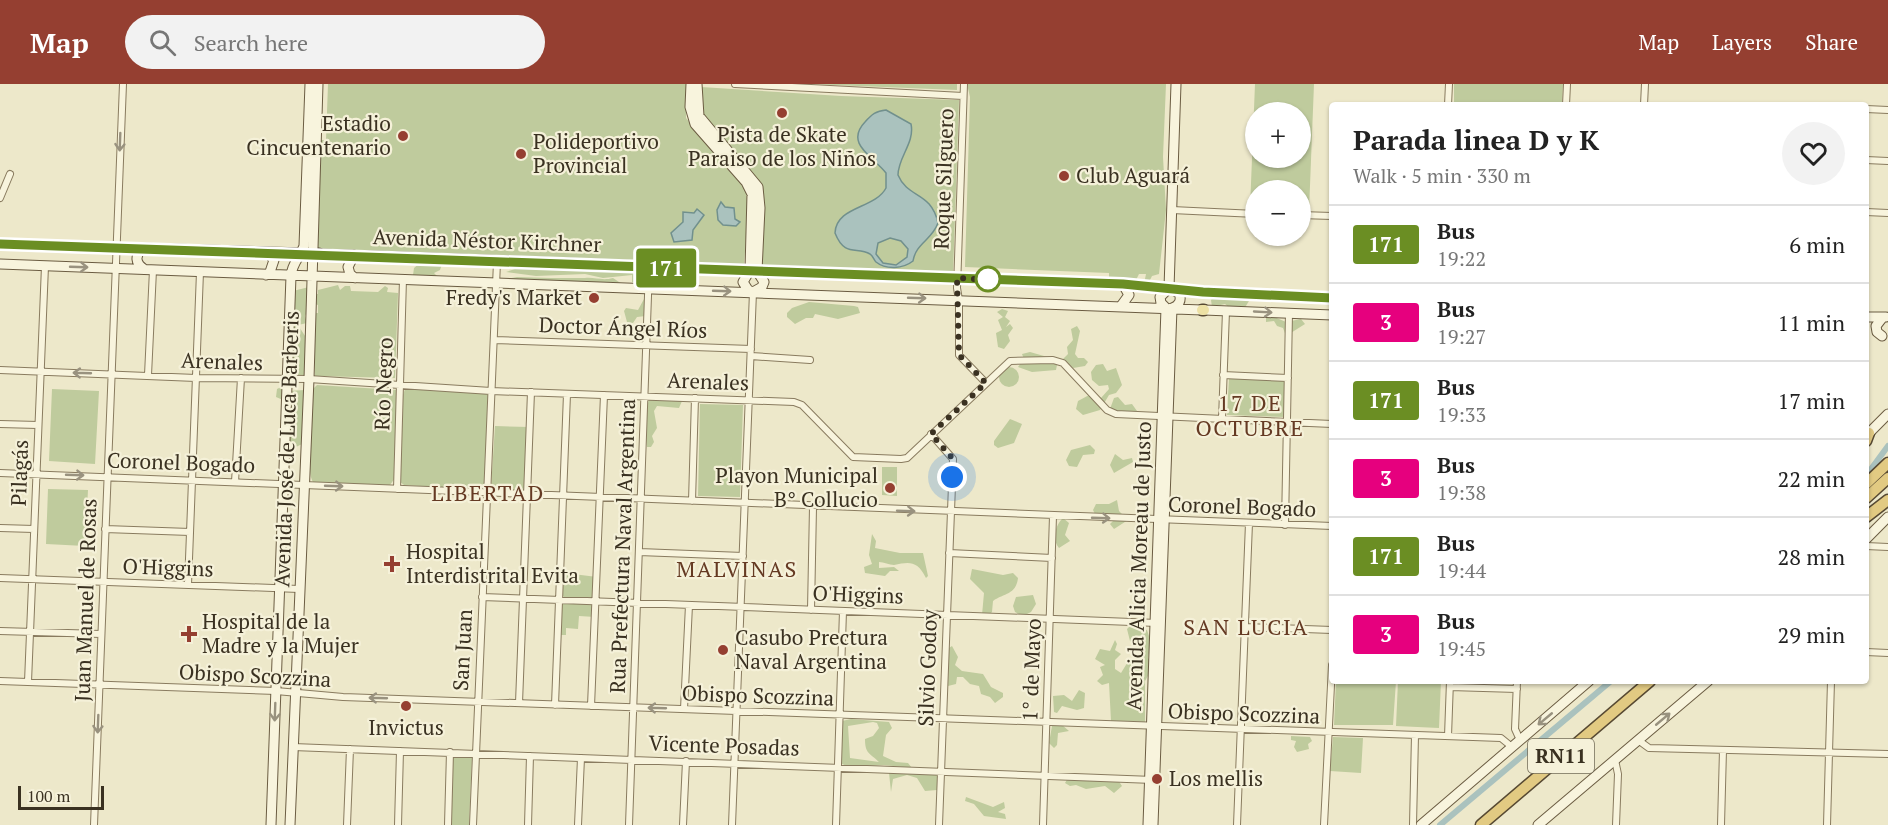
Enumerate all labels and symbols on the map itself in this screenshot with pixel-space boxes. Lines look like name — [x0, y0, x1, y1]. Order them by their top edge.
marker: Pista de Skate Paraiso de los Niños — [775, 106, 789, 120]
street label: Roque Silguero — [927, 108, 959, 250]
place label: Estadio Cincuentenario — [246, 109, 391, 161]
place label: Pista de Skate Paraiso de los Niños — [688, 120, 876, 172]
place label: Polideportivo Provincial — [533, 127, 659, 179]
marker: Estadio Cincuentenario — [396, 129, 410, 143]
one-way arrow — [114, 132, 126, 152]
marker: Polideportivo Provincial — [514, 147, 528, 161]
place label: Club Aguará — [1076, 161, 1190, 189]
marker: Club Aguará — [1057, 169, 1071, 183]
street label: Avenida Néstor Kirchner — [372, 222, 602, 258]
line badge: 171 — [632, 248, 700, 288]
one-way arrow — [69, 261, 89, 273]
unlabelled marker — [975, 266, 1001, 292]
place label: Fredy's Market — [446, 283, 582, 311]
one-way arrow — [712, 285, 732, 296]
marker: Fredy's Market — [587, 291, 601, 305]
one-way arrow — [907, 292, 927, 304]
one-way arrow — [1252, 307, 1272, 318]
street label: Avenida José de Luca Barberis — [267, 310, 305, 588]
street label: Doctor Ángel Ríos — [538, 310, 708, 344]
street label: Río Negro — [367, 337, 399, 431]
street label: Arenales — [181, 346, 264, 376]
street label: Arenales — [667, 366, 750, 396]
one-way arrow — [72, 367, 92, 378]
district label: 17 DE OCTUBRE — [1195, 388, 1305, 442]
street label: Rua Prefectura Naval Argentina — [603, 398, 641, 694]
street label: Avenida Alicia Moreau de Justo — [1119, 421, 1157, 711]
street label: Pilagás — [4, 439, 34, 507]
street label: Coronel Bogado — [106, 445, 256, 479]
place label: Playon Municipal B° Collucio — [715, 461, 878, 513]
your location — [937, 462, 967, 492]
one-way arrow — [64, 470, 84, 481]
district label: LIBERTAD — [431, 478, 545, 507]
one-way arrow — [323, 481, 343, 492]
marker: Playon Municipal B° Collucio — [883, 481, 897, 495]
street label: Coronel Bogado — [1167, 489, 1317, 523]
street label: Juan Manuel de Rosas — [67, 498, 103, 702]
one-way arrow — [896, 505, 916, 516]
one-way arrow — [1091, 512, 1111, 524]
place label: Hospital Interdistrital Evita — [406, 537, 579, 589]
street label: O'Higgins — [122, 551, 214, 583]
district label: MALVINAS — [676, 554, 798, 583]
marker: Hospital Interdistrital Evita — [383, 555, 401, 573]
street label: O'Higgins — [812, 578, 904, 610]
place label: Hospital de la Madre y la Mujer — [202, 607, 359, 659]
street label: San Juan — [446, 608, 478, 691]
street label: Silvio Godoy — [911, 609, 943, 727]
district label: SAN LUCIA — [1183, 612, 1309, 641]
street label: 1° de Mayo — [1015, 618, 1047, 722]
place label: Casubo Prectura Naval Argentina — [735, 623, 888, 675]
marker: Hospital de la Madre y la Mujer — [180, 625, 198, 643]
marker: Casubo Prectura Naval Argentina — [716, 643, 730, 657]
street label: Obispo Scozzina — [178, 657, 332, 693]
street label: Obispo Scozzina — [681, 678, 835, 712]
one-way arrow — [369, 692, 389, 704]
street label: Obispo Scozzina — [1167, 696, 1321, 730]
marker: Invictus — [399, 699, 413, 713]
one-way arrow — [270, 702, 281, 722]
one-way arrow — [648, 703, 668, 714]
one-way arrow — [1538, 712, 1553, 726]
one-way arrow — [1655, 712, 1670, 726]
one-way arrow — [92, 713, 103, 733]
place label: Invictus — [368, 713, 444, 741]
street label: Vicente Posadas — [648, 728, 800, 762]
road number: RN11 — [1528, 739, 1594, 773]
place label: Los mellis — [1169, 764, 1263, 792]
marker: Los mellis — [1150, 772, 1164, 786]
scale bar — [18, 783, 104, 810]

